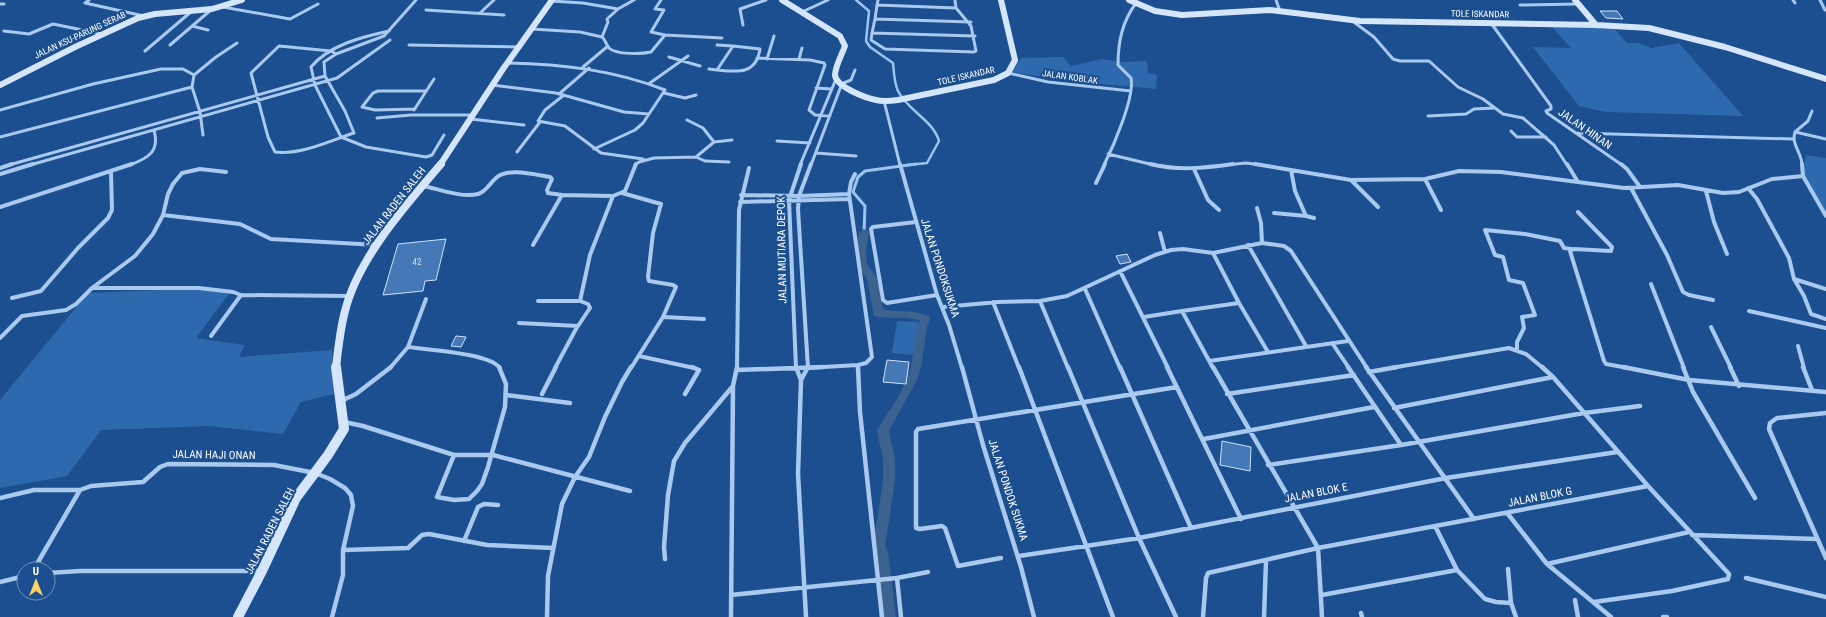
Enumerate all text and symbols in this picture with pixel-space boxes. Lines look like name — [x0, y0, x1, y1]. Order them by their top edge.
street label: TOLE ISKANDAR — [1451, 8, 1509, 20]
street label: JALAN KSU-PARUNG SERAB — [33, 9, 127, 61]
street label: TOLE ISKANDAR — [936, 65, 996, 87]
street label: JALAN KOBLAK — [1041, 68, 1099, 86]
street label: JALAN HINAN — [1556, 106, 1614, 152]
street label: JALAN RADEN SALEH — [360, 164, 428, 248]
street label: JALAN MUTIARA DEPOK — [775, 196, 789, 304]
street label: JALAN PONDOKSUKMA — [918, 217, 962, 320]
house number: 42 — [413, 257, 422, 267]
street label: JALAN PONDOK SUKMA — [985, 438, 1031, 543]
street label: JALAN HAJI ONAN — [172, 448, 256, 462]
street label: JALAN BLOK E — [1283, 480, 1349, 505]
street label: JALAN BLOK G — [1507, 484, 1573, 510]
street label: JALAN RADEN SALEH — [243, 486, 297, 576]
north arrow — [16, 561, 56, 601]
text: U — [33, 565, 39, 578]

